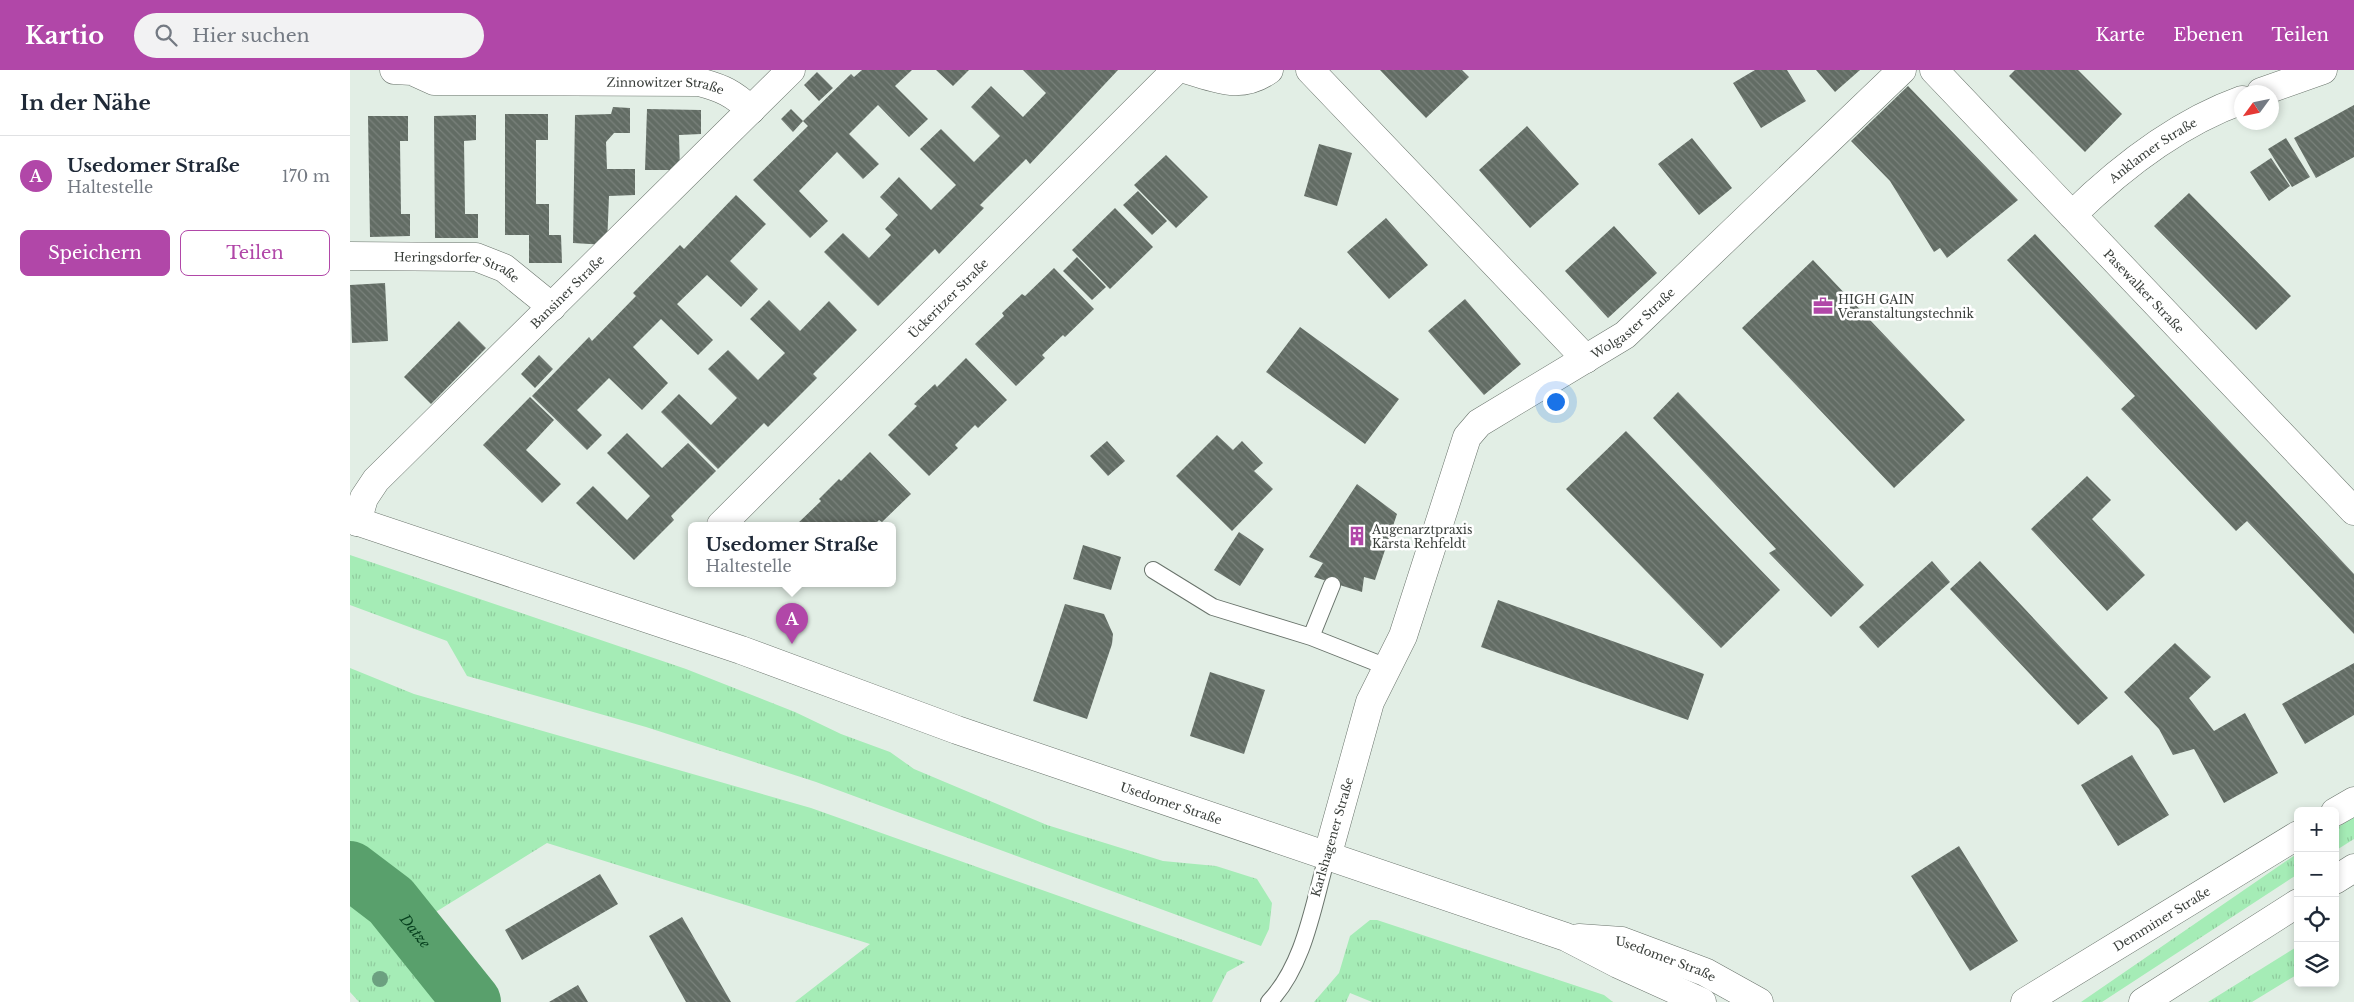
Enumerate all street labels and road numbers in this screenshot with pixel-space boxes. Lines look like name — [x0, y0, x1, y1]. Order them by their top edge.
street label: Zinnowitzer Straße — [606, 74, 727, 97]
street label: Anklamer Straße — [2105, 114, 2199, 186]
street label: Pasewalker Straße — [2101, 246, 2188, 336]
street label: Heringsdorfer Straße — [394, 249, 523, 285]
street label: Bansiner Straße — [527, 252, 607, 331]
street label: Ückeritzer Straße — [904, 255, 991, 341]
street label: Wolgaster Straße — [1587, 284, 1678, 362]
street label: Karlshagener Straße — [1308, 775, 1356, 898]
street label: Usedomer Straße — [1118, 779, 1224, 827]
street label: Demminer Straße — [2110, 883, 2213, 954]
street label: Usedomer Straße — [1615, 933, 1719, 984]

